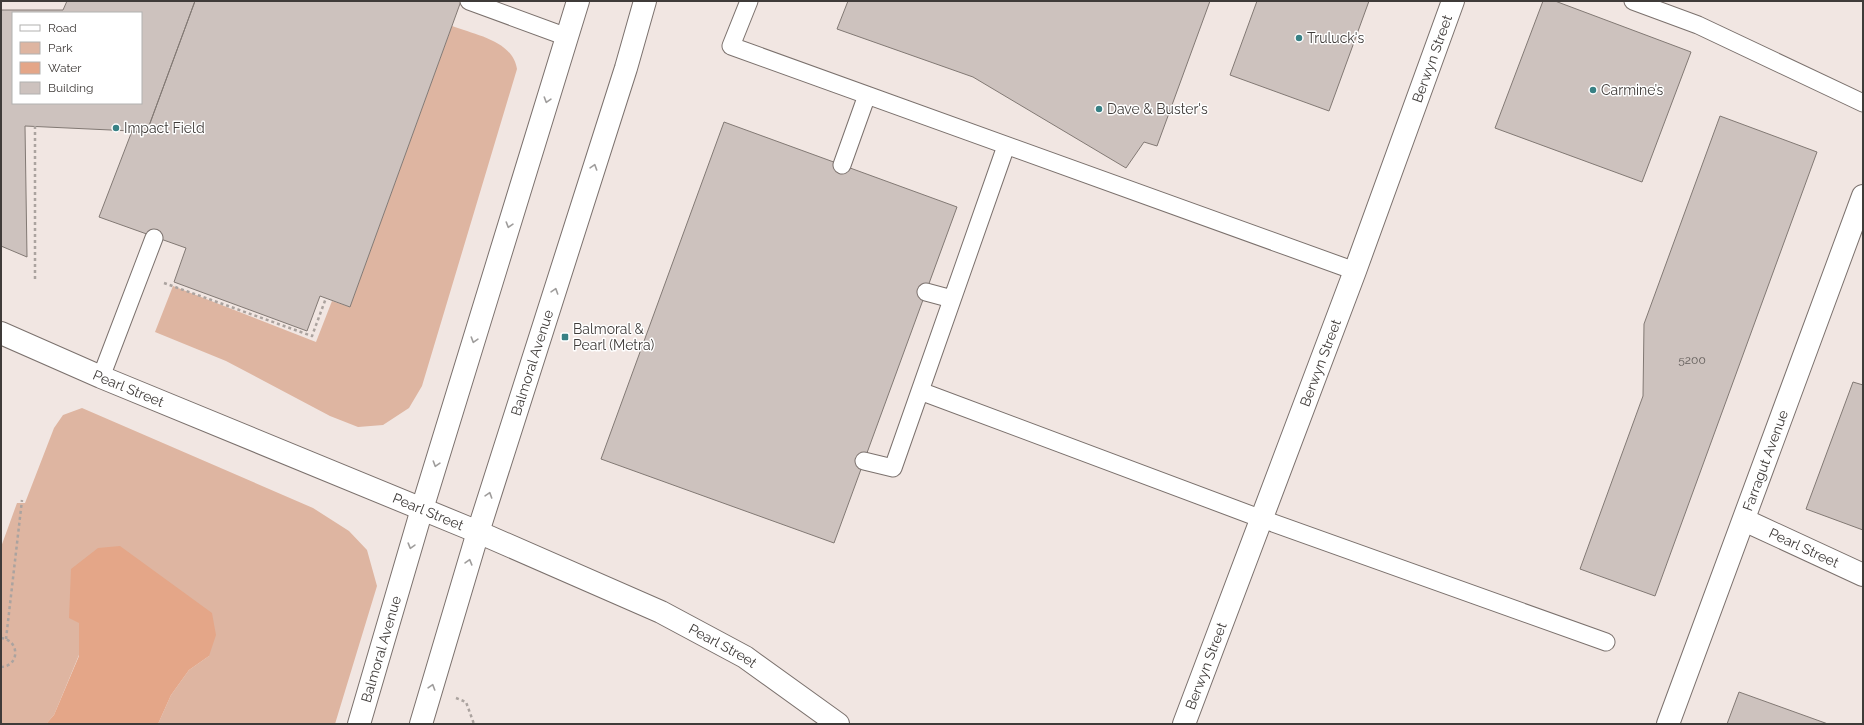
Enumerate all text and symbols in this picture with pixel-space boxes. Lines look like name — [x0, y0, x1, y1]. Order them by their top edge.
legend — [12, 12, 142, 104]
street label: Berwyn Street — [1409, 12, 1455, 105]
text: Road — [48, 21, 77, 35]
place label: Truluck's — [1307, 30, 1364, 46]
marker: Truluck's — [1294, 33, 1304, 43]
text: Park — [48, 41, 73, 55]
text: Water — [48, 61, 82, 75]
text: Building — [48, 81, 94, 95]
place label: Carmine’s — [1601, 82, 1663, 98]
marker: Carmine’s — [1588, 85, 1598, 95]
one-way arrow — [543, 97, 552, 104]
place label: Dave & Buster's — [1107, 101, 1208, 117]
marker: Dave & Buster's — [1094, 104, 1104, 114]
place label: Impact Field — [124, 120, 205, 136]
marker: Impact Field — [111, 123, 121, 133]
one-way arrow — [589, 164, 598, 171]
one-way arrow — [505, 221, 514, 228]
one-way arrow — [550, 287, 558, 294]
street label: Balmoral Avenue — [508, 308, 556, 418]
street label: Berwyn Street — [1297, 317, 1344, 409]
place label: Balmoral & Pearl (Metra) — [573, 321, 655, 353]
marker: Balmoral & Pearl (Metra) — [560, 332, 570, 342]
one-way arrow — [470, 336, 479, 343]
house number: 5200 — [1678, 353, 1706, 367]
street label: Pearl Street — [91, 367, 167, 410]
street label: Farragut Avenue — [1739, 408, 1791, 513]
one-way arrow — [432, 460, 441, 467]
street label: Pearl Street — [390, 490, 466, 533]
one-way arrow — [485, 491, 493, 498]
street label: Pearl Street — [1766, 525, 1842, 571]
one-way arrow — [407, 543, 416, 550]
one-way arrow — [464, 559, 473, 566]
street label: Balmoral Avenue — [358, 594, 404, 704]
street label: Pearl Street — [686, 620, 760, 671]
street label: Berwyn Street — [1182, 620, 1230, 712]
one-way arrow — [427, 683, 436, 690]

